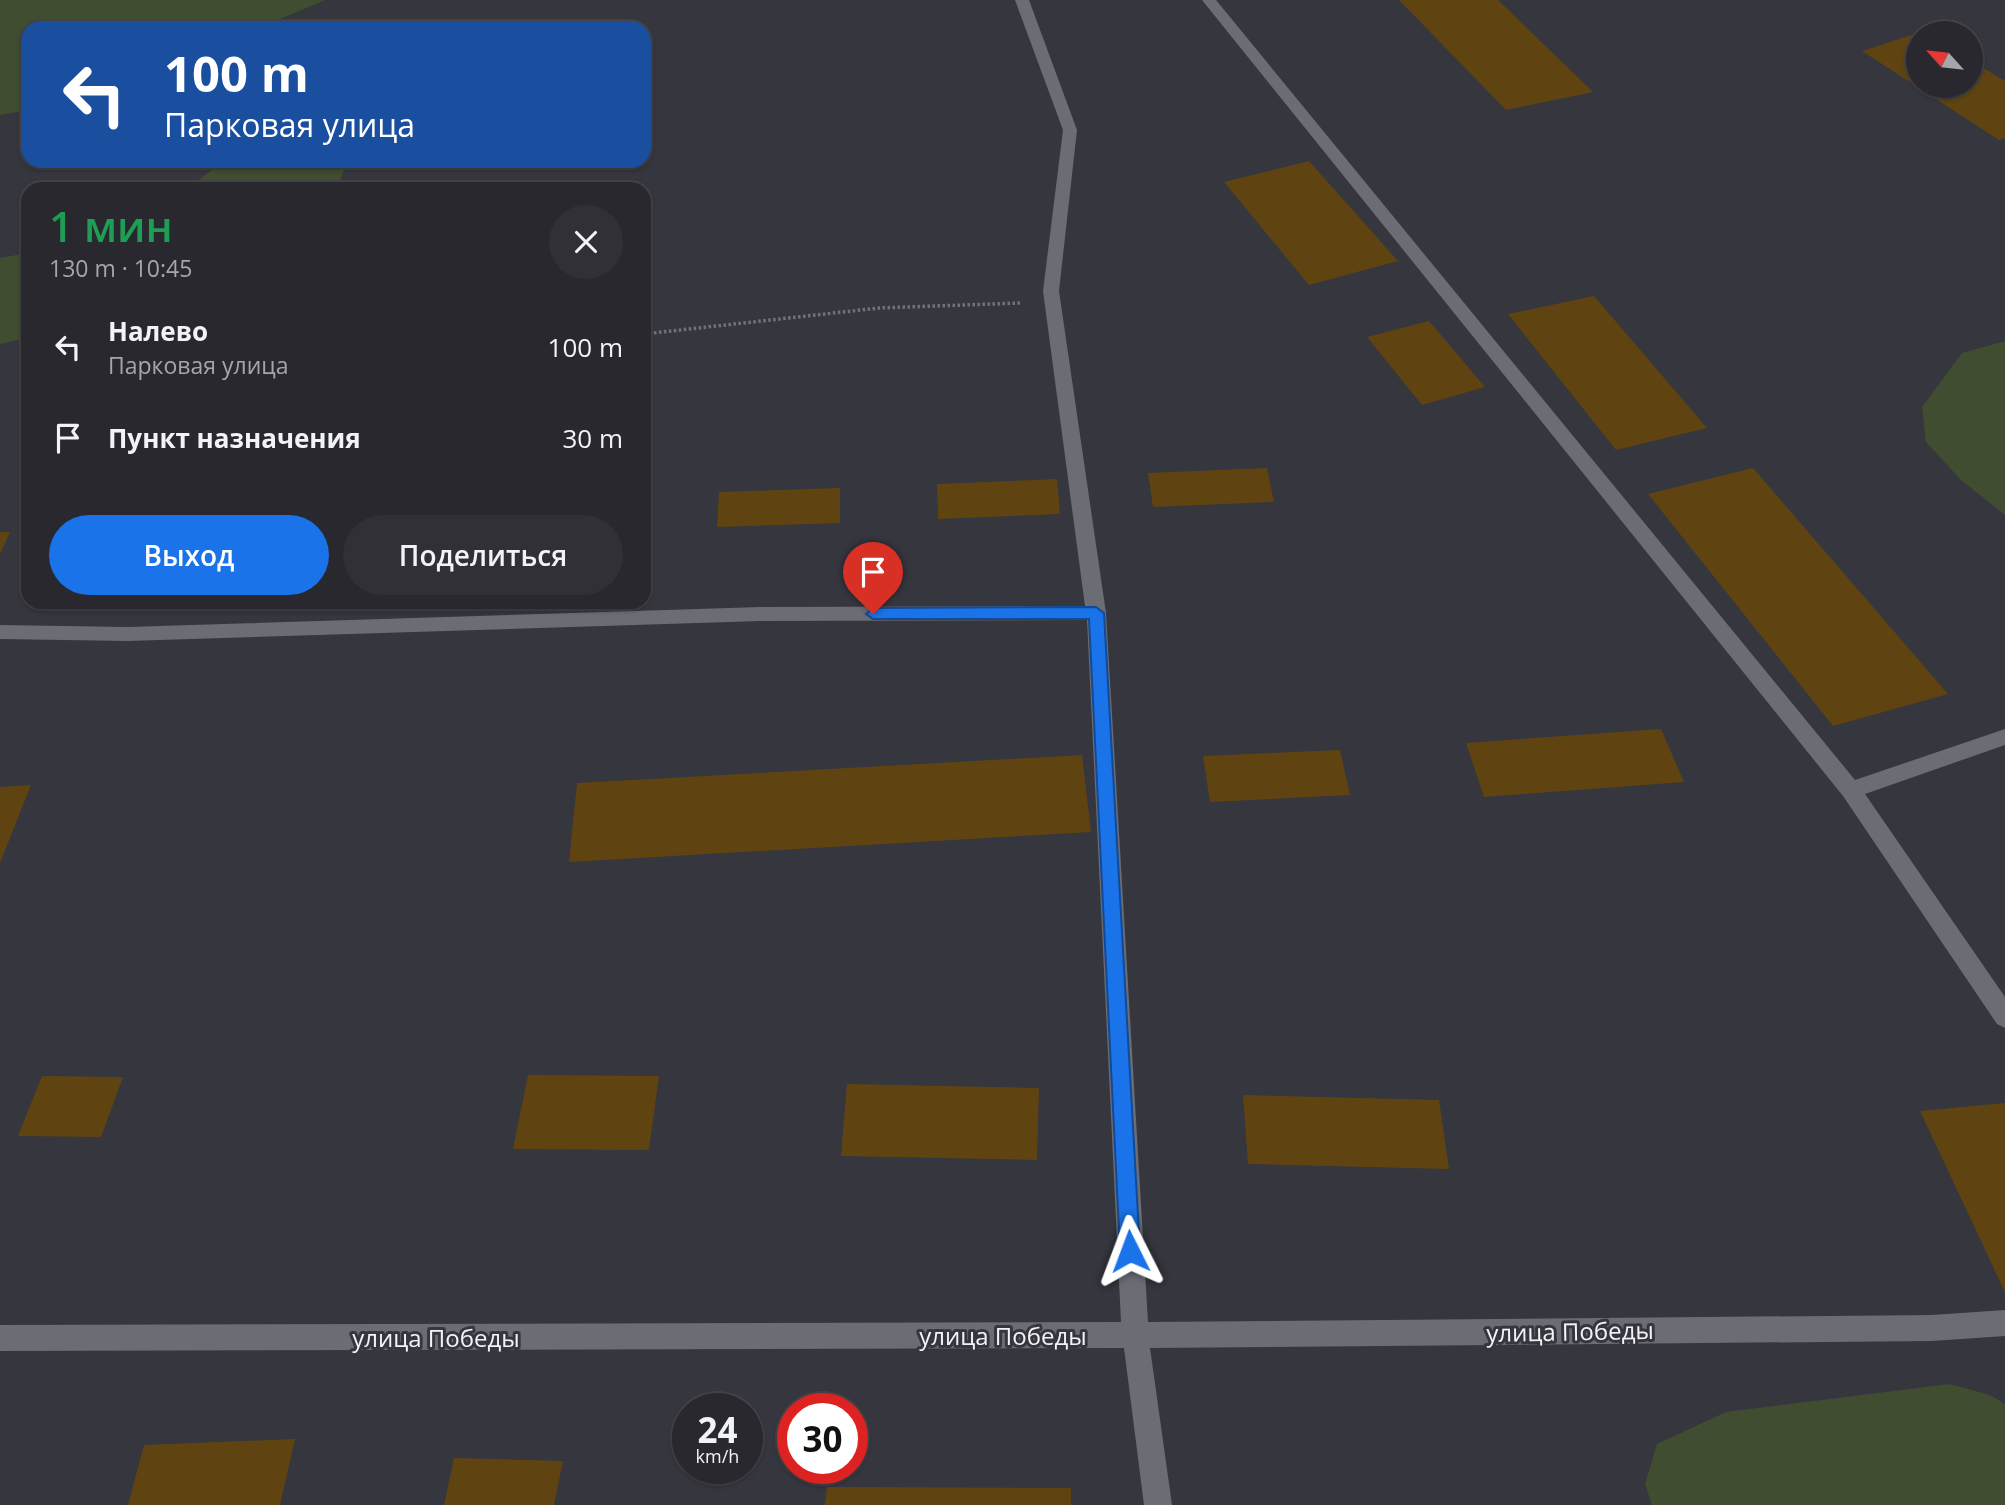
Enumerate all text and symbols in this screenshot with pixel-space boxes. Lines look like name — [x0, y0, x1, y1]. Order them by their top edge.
north arrow — [1906, 21, 1983, 98]
map controls — [1906, 21, 1983, 98]
text: 100 m — [164, 40, 309, 106]
icon: left — [49, 49, 140, 140]
text: Парковая улица — [164, 103, 415, 146]
text: 1 мин — [49, 197, 173, 254]
button: close — [549, 205, 623, 279]
text: 130 m · 10:45 — [49, 252, 192, 284]
text: Налево — [108, 313, 208, 349]
icon: left — [49, 328, 87, 366]
text: 100 m — [548, 329, 623, 365]
text: Парковая улица — [108, 349, 289, 381]
icon: arrive — [49, 419, 87, 457]
text: Пункт назначения — [108, 420, 361, 456]
text: 30 m — [562, 420, 623, 456]
button: Выход — [49, 515, 329, 595]
button: Поделиться — [343, 515, 623, 595]
pin — [843, 542, 903, 614]
icon: arrive — [854, 553, 892, 591]
position arrow — [1093, 1214, 1167, 1288]
street label: улица Победы — [1486, 1313, 1654, 1349]
street label: улица Победы — [919, 1319, 1087, 1352]
street label: улица Победы — [352, 1321, 520, 1354]
speed limit sign: 30 — [777, 1393, 868, 1484]
text: 24 — [697, 1406, 738, 1453]
text: km/h — [696, 1444, 739, 1468]

